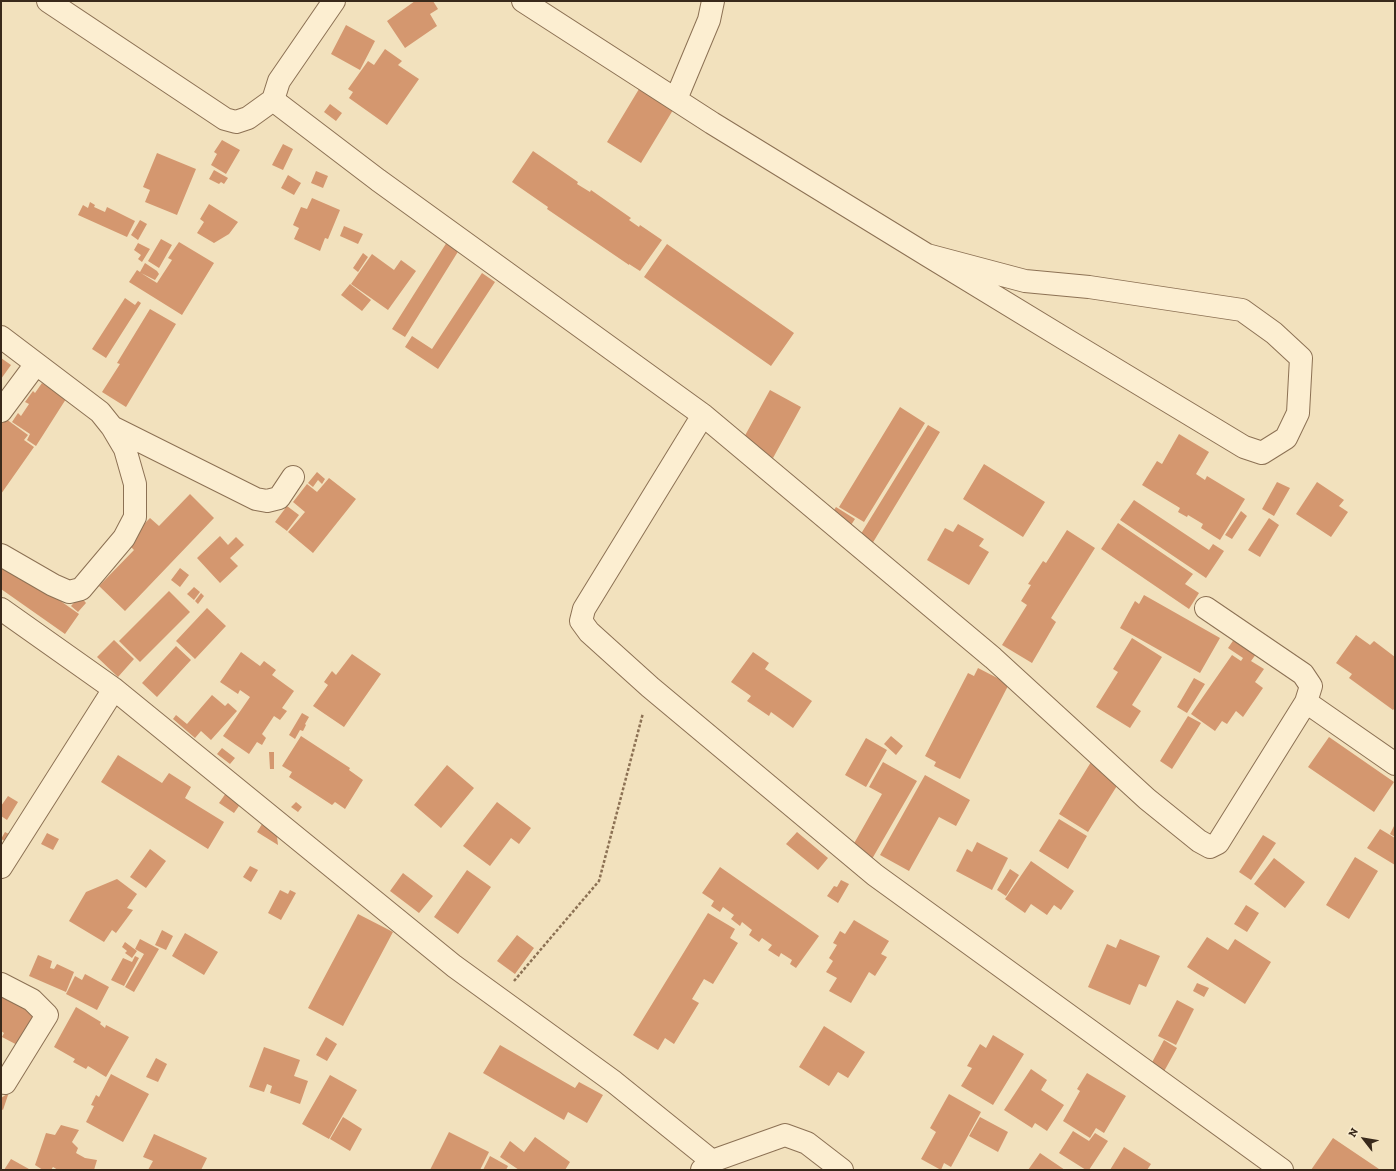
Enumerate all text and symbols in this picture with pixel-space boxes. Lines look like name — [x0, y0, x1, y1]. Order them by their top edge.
north arrow — [1344, 1119, 1384, 1159]
text: N — [1346, 1126, 1361, 1139]

